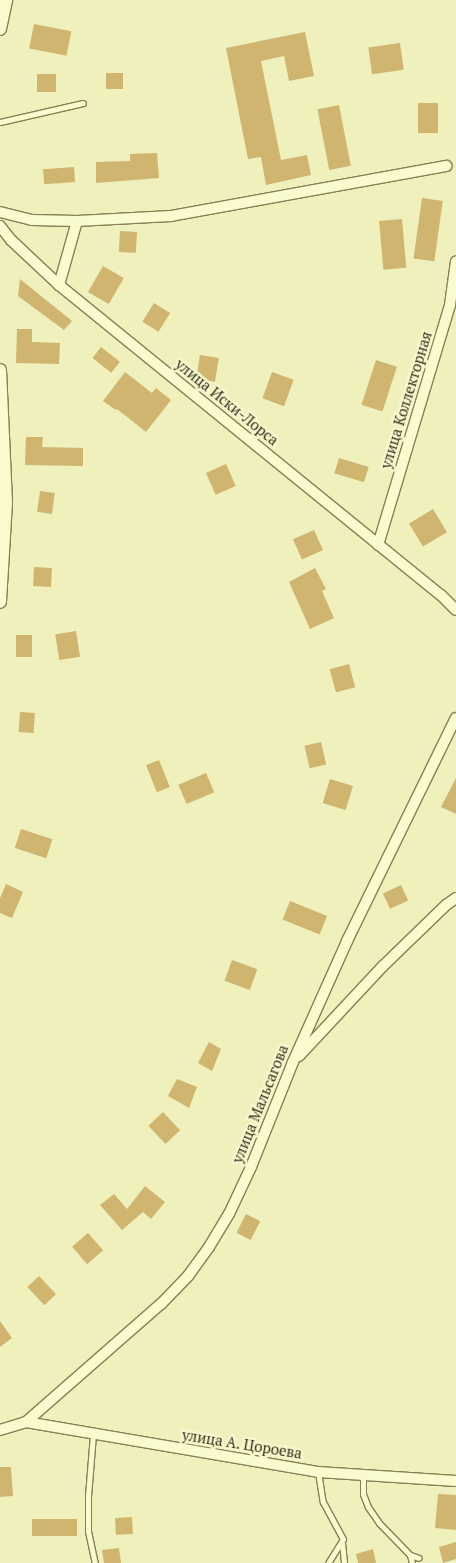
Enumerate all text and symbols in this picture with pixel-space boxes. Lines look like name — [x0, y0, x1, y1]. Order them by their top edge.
street label: улица Коллекторная — [377, 329, 435, 471]
street label: улица Иски-Лорса — [172, 355, 282, 449]
street label: улица Мальсагова — [228, 1042, 292, 1166]
street label: улица А. Цороева — [180, 1426, 304, 1462]

